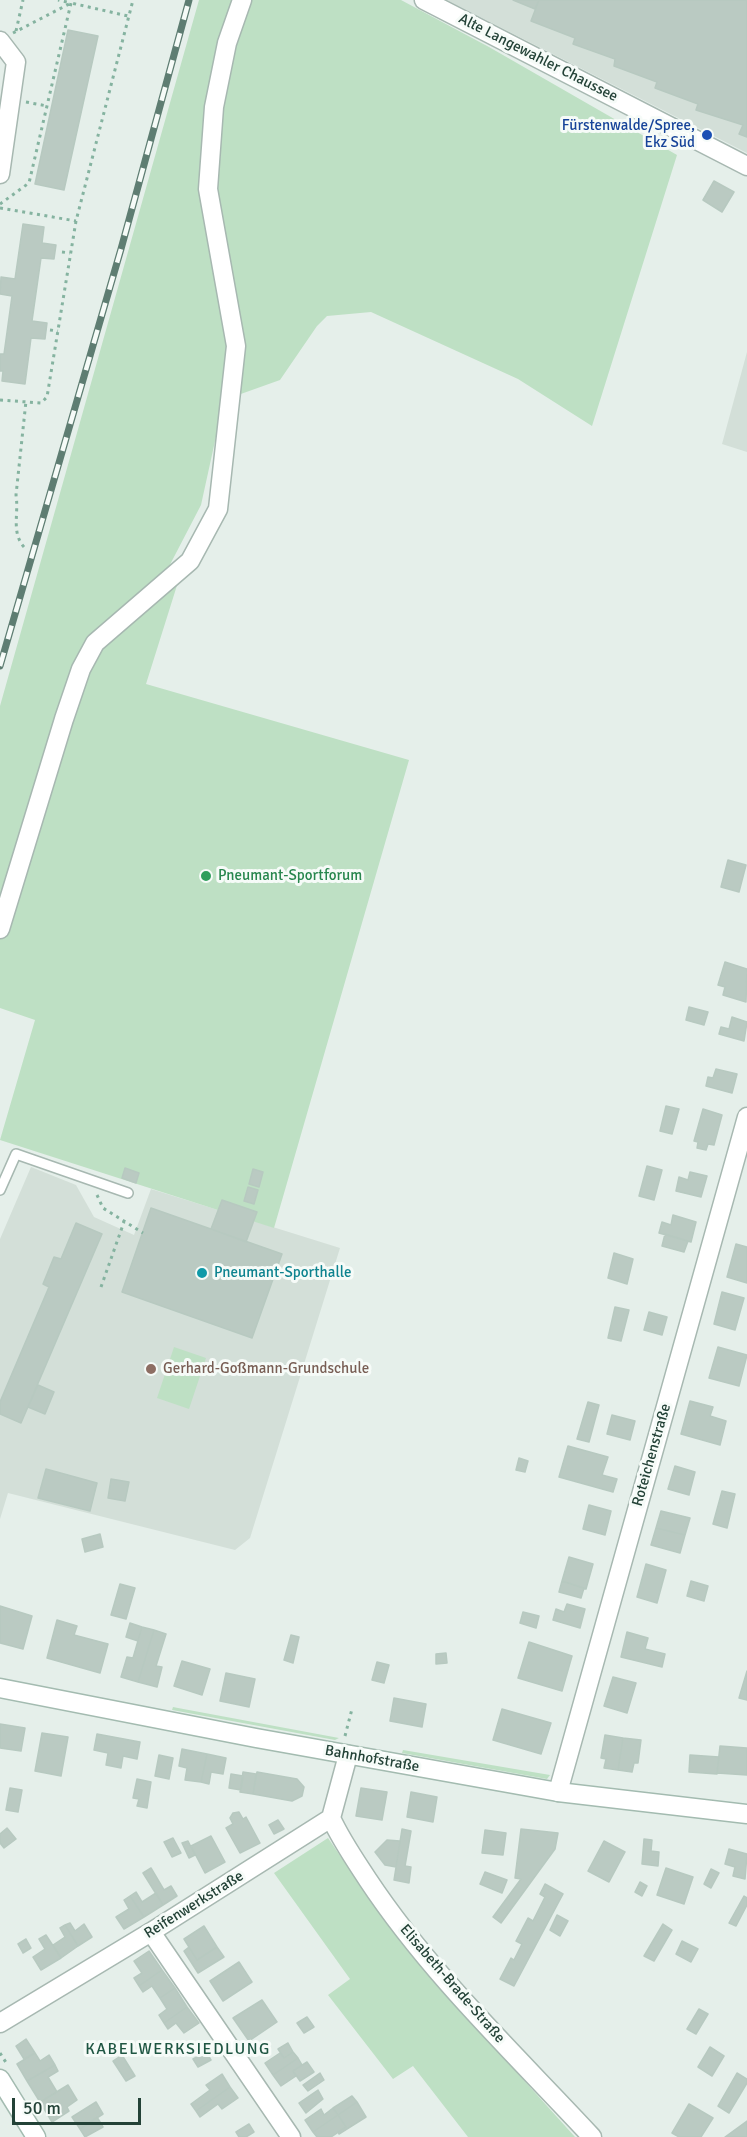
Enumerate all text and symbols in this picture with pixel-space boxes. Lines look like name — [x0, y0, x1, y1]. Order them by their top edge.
street label: Alte Langewahler Chaussee — [455, 10, 621, 106]
place label: Fürstenwalde/Spree, Ekz Süd — [562, 117, 695, 152]
marker: Fürstenwalde/Spree, Ekz Süd — [700, 128, 714, 142]
place label: Pneumant-Sportforum — [218, 867, 362, 885]
marker: Pneumant-Sportforum — [199, 869, 213, 883]
place label: Pneumant-Sporthalle — [214, 1264, 351, 1282]
marker: Pneumant-Sporthalle — [195, 1266, 209, 1280]
place label: Gerhard-Goßmann-Grundschule — [163, 1360, 369, 1378]
marker: Gerhard-Goßmann-Grundschule — [144, 1362, 158, 1376]
street label: Roteichenstraße — [629, 1402, 675, 1508]
street label: Bahnhofstraße — [323, 1742, 421, 1776]
street label: Reifenwerkstraße — [141, 1867, 247, 1943]
street label: Elisabeth-Brade-Straße — [396, 1921, 508, 2047]
district label: KABELWERKSIEDLUNG — [85, 2040, 271, 2060]
scale bar — [15, 2086, 144, 2124]
text: 50 m — [23, 2097, 61, 2119]

